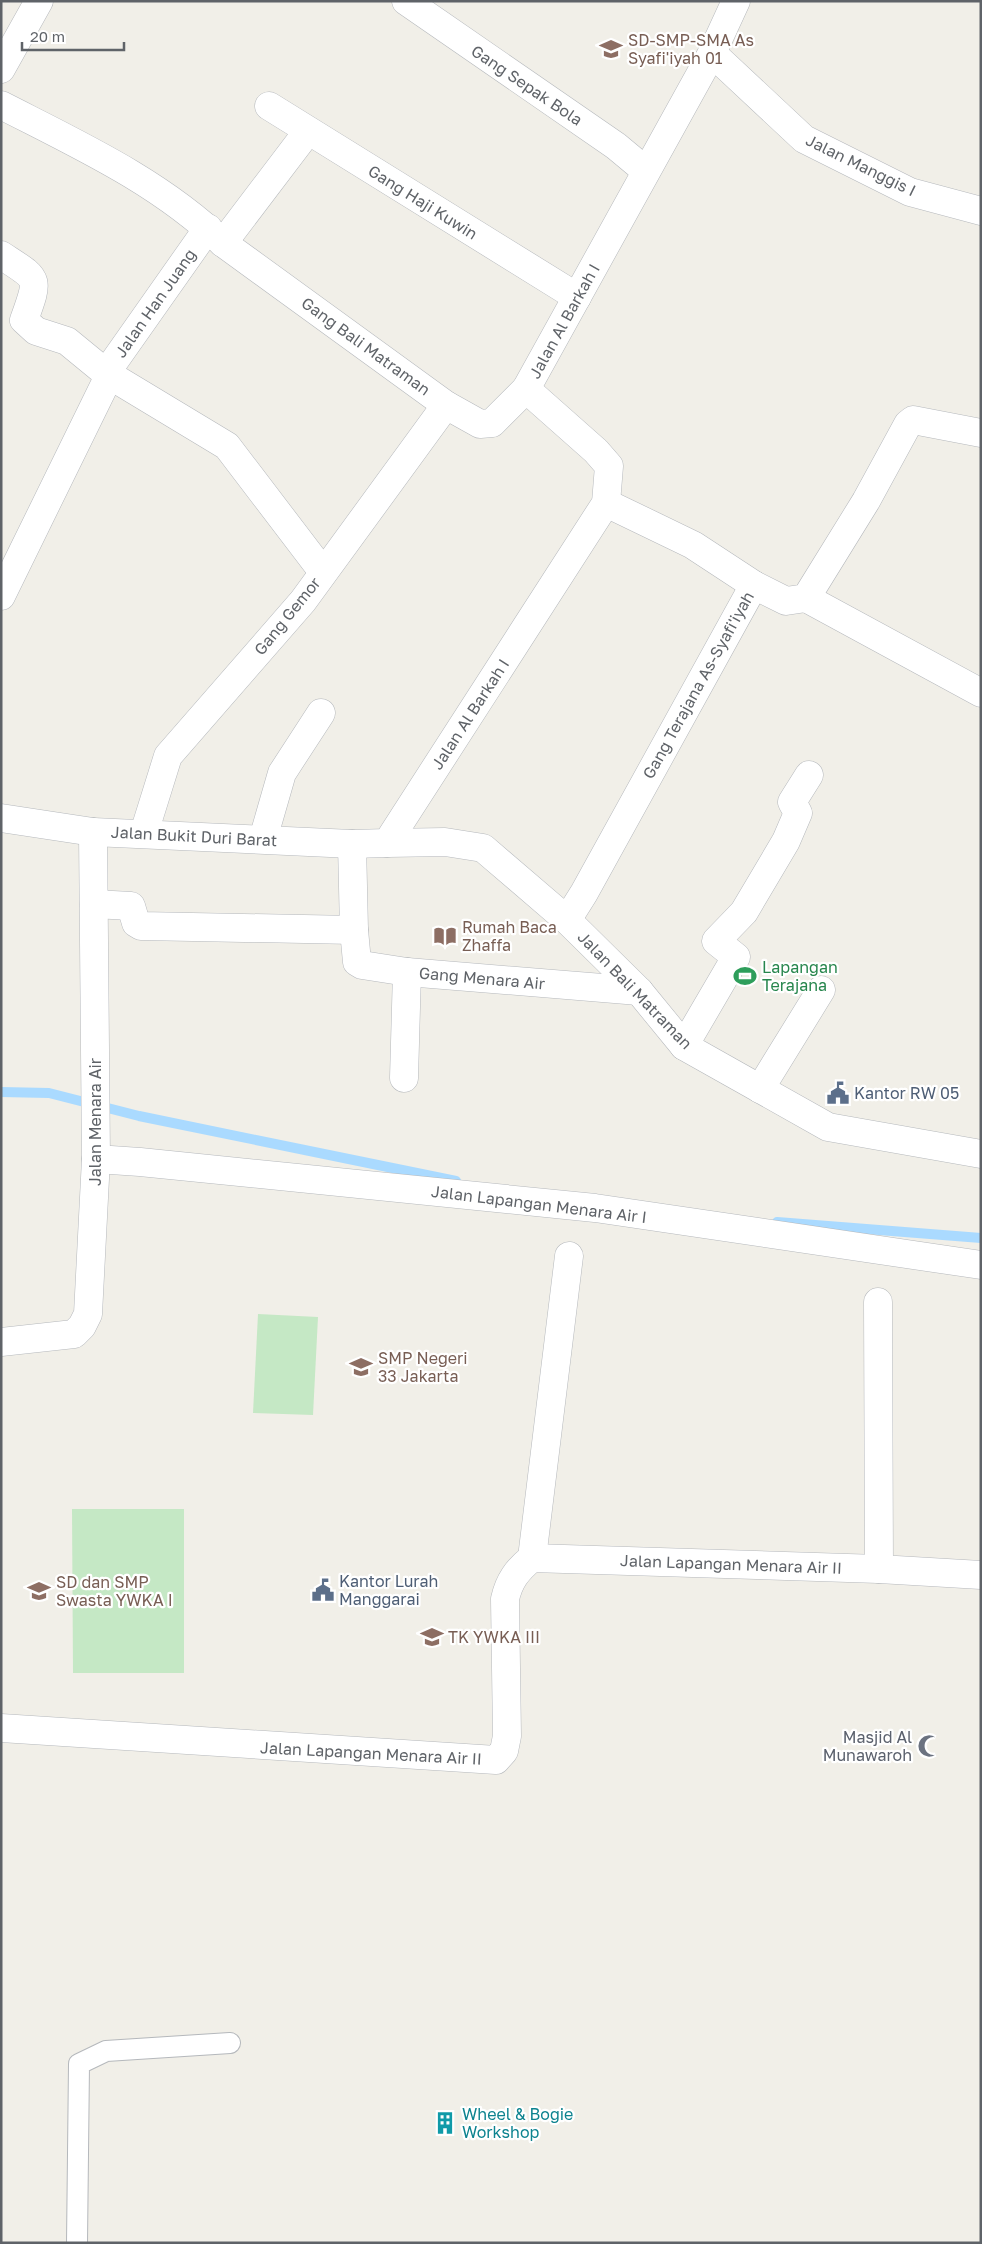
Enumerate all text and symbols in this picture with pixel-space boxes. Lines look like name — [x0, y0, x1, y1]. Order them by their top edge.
scale bar — [22, 20, 125, 52]
text: 20 m — [30, 27, 65, 45]
place label: SD-SMP-SMA As Syafi'iyah 01 — [628, 30, 754, 68]
school or university icon: SD-SMP-SMA As Syafi'iyah 01 — [598, 36, 624, 62]
street label: Gang Sepak Bola — [468, 40, 586, 130]
street label: Jalan Manggis I — [803, 130, 919, 200]
street label: Gang Haji Kuwin — [365, 160, 481, 244]
street label: Jalan Han Juang — [110, 245, 200, 361]
street label: Jalan Al Barkah I — [524, 260, 604, 382]
street label: Gang Bali Matraman — [298, 293, 434, 399]
street label: Gang Gemor — [249, 573, 325, 659]
street label: Gang Terajana As-Syafi'iyah — [638, 588, 758, 782]
street label: Jalan Al Barkah I — [427, 655, 513, 773]
street label: Jalan Bukit Duri Barat — [110, 822, 278, 850]
place label: Rumah Baca Zhaffa — [462, 917, 557, 955]
library icon: Rumah Baca Zhaffa — [432, 923, 458, 949]
street label: Jalan Bali Matraman — [574, 927, 696, 1053]
place label: Lapangan Terajana — [762, 957, 838, 995]
street label: Gang Menara Air — [418, 963, 546, 993]
sports icon: Lapangan Terajana — [732, 963, 758, 989]
street label: Jalan Menara Air — [85, 1058, 105, 1186]
public building icon: Kantor RW 05 — [825, 1080, 851, 1106]
place label: Kantor RW 05 — [854, 1083, 959, 1103]
street label: Jalan Lapangan Menara Air I — [430, 1181, 648, 1227]
place label: SMP Negeri 33 Jakarta — [378, 1348, 468, 1386]
school or university icon: SMP Negeri 33 Jakarta — [348, 1354, 374, 1380]
street label: Jalan Lapangan Menara Air II — [620, 1550, 842, 1578]
place label: Kantor Lurah Manggarai — [339, 1571, 438, 1609]
place label: SD dan SMP Swasta YWKA I — [56, 1572, 173, 1610]
public building icon: Kantor Lurah Manggarai — [310, 1577, 336, 1603]
school or university icon: SD dan SMP Swasta YWKA I — [26, 1578, 52, 1604]
school or university icon: TK YWKA III — [419, 1624, 445, 1650]
place label: TK YWKA III — [448, 1627, 540, 1647]
place label: Masjid Al Munawaroh — [823, 1727, 912, 1765]
mosque icon: Masjid Al Munawaroh — [916, 1733, 942, 1759]
street label: Jalan Lapangan Menara Air II — [260, 1737, 482, 1769]
place label: Wheel & Bogie Workshop — [462, 2104, 573, 2142]
building icon: Wheel & Bogie Workshop — [432, 2110, 458, 2136]

